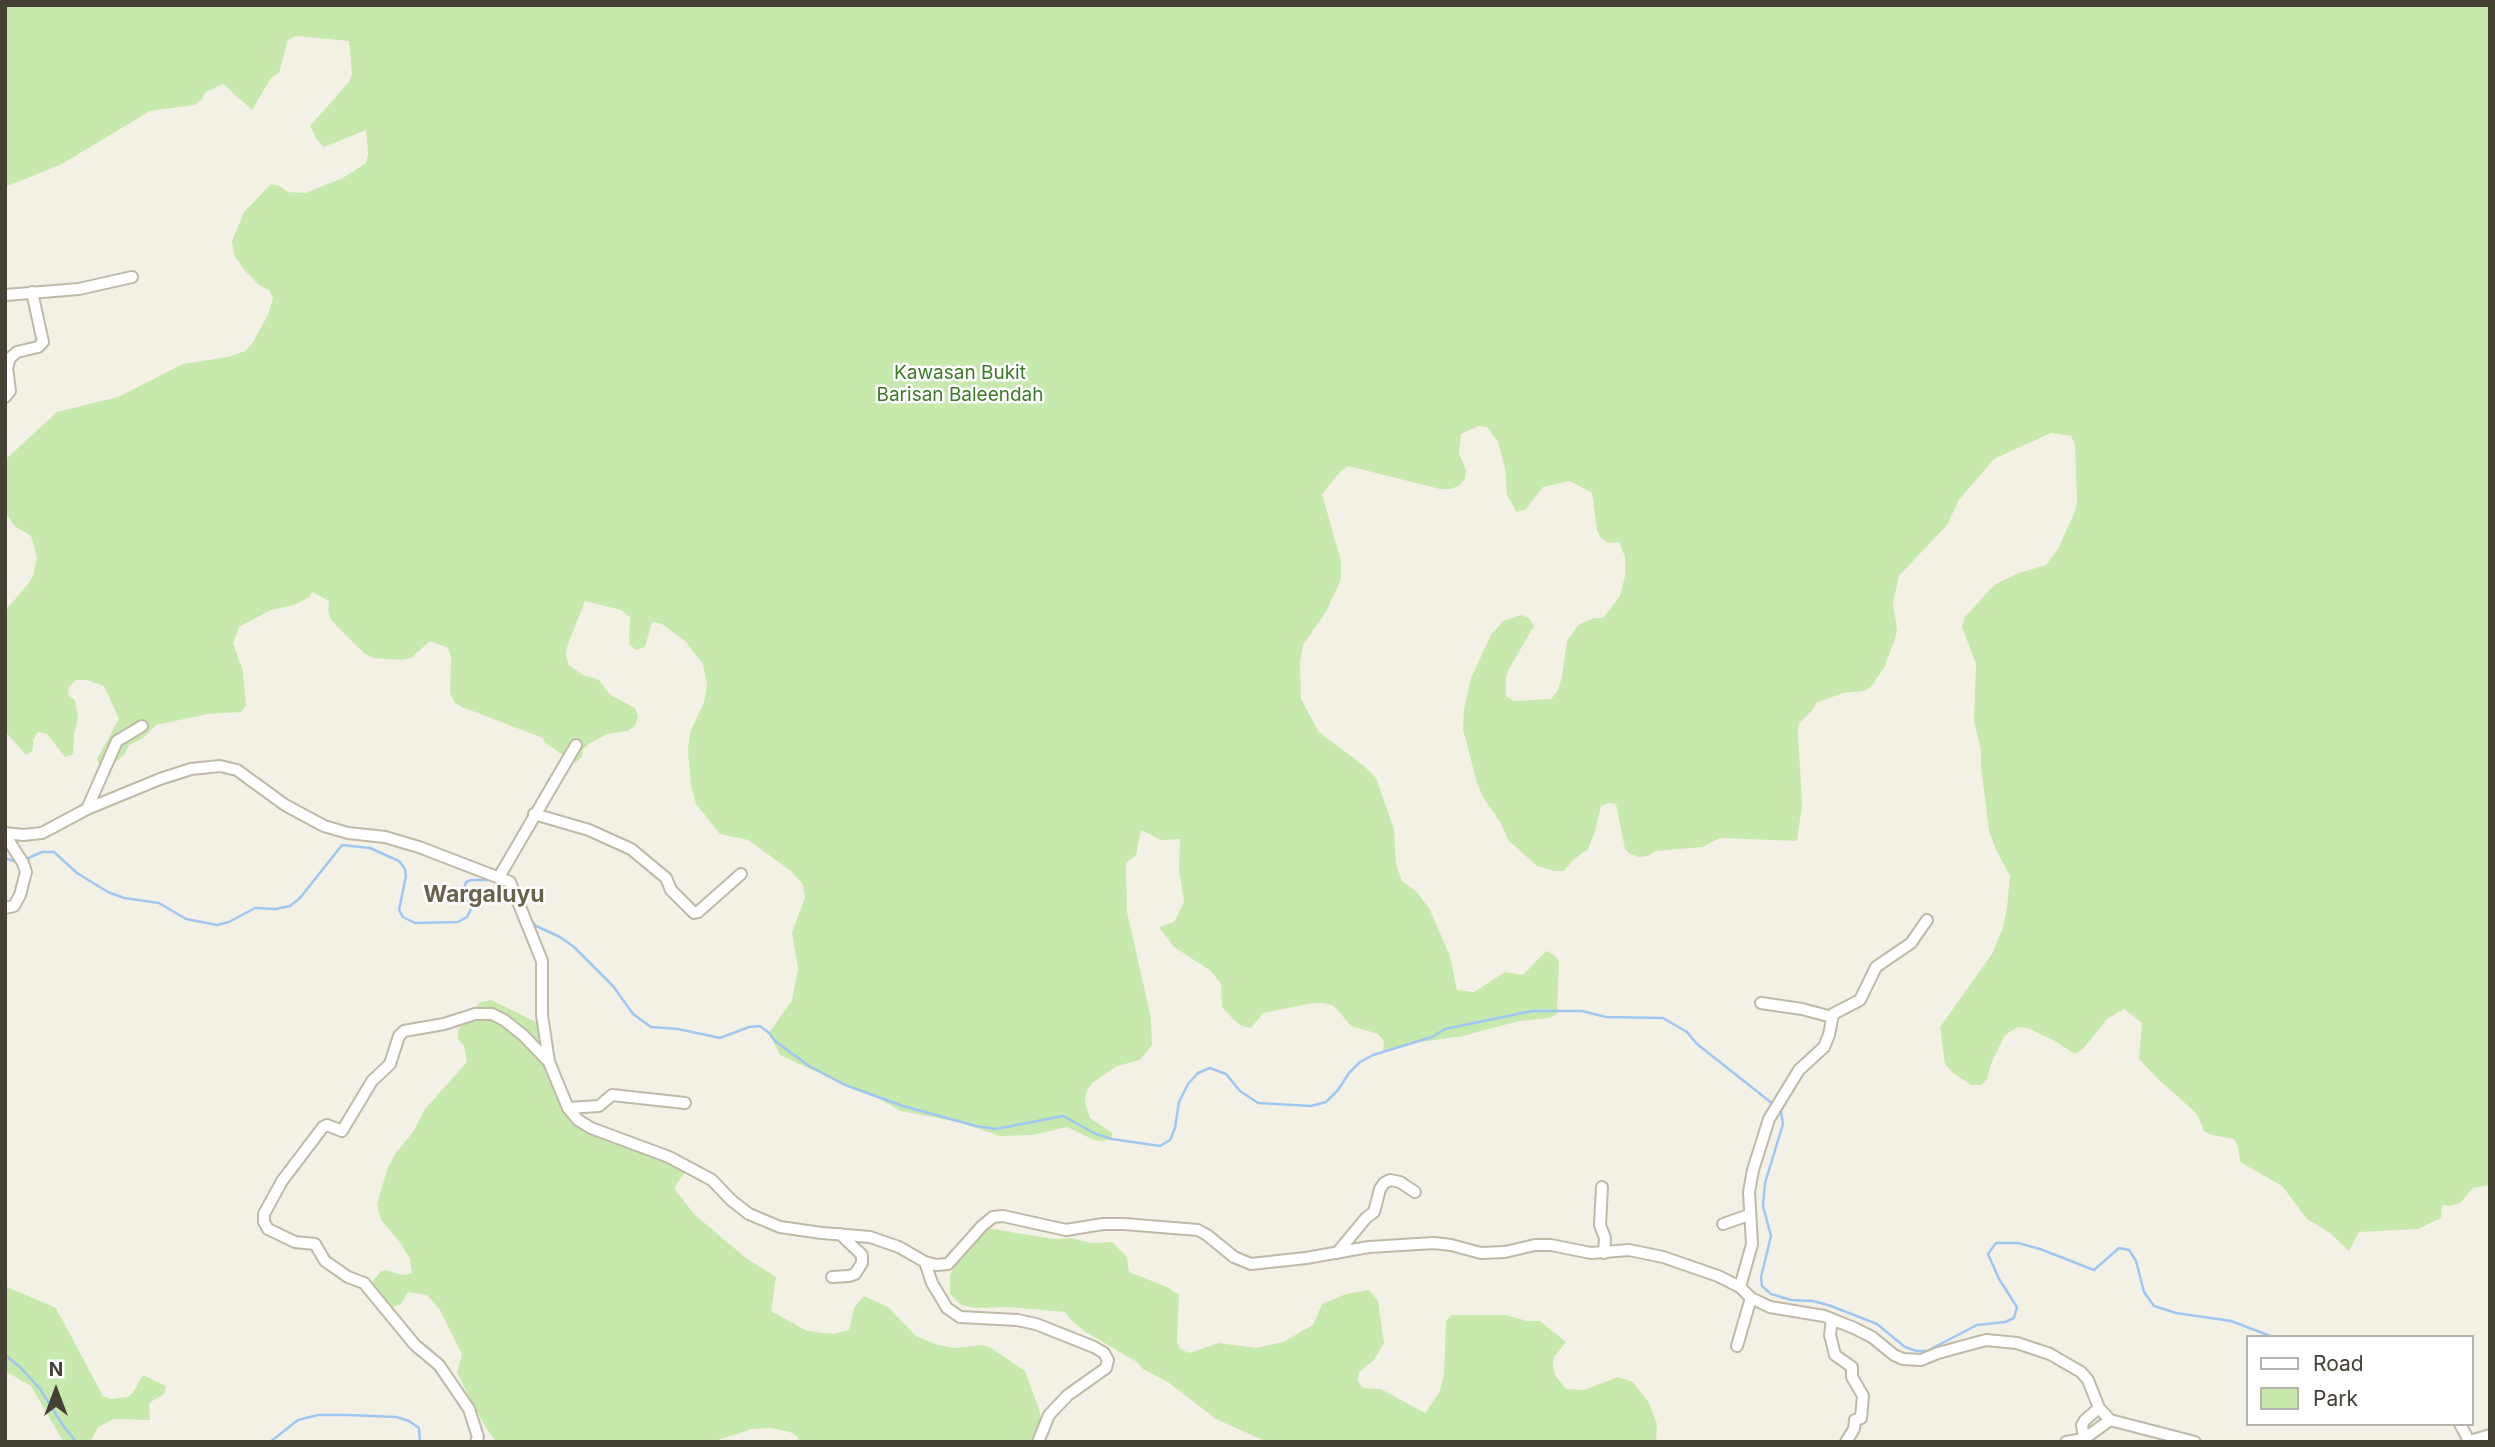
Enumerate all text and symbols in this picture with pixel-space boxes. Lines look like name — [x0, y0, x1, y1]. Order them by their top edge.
park label: Kawasan Bukit Barisan Baleendah — [876, 362, 1044, 406]
district label: Wargaluyu — [423, 881, 545, 909]
legend — [2246, 1335, 2474, 1426]
text: Road — [2313, 1351, 2364, 1376]
north arrow — [21, 1356, 91, 1426]
text: N — [49, 1358, 63, 1381]
text: Park — [2313, 1386, 2358, 1411]

